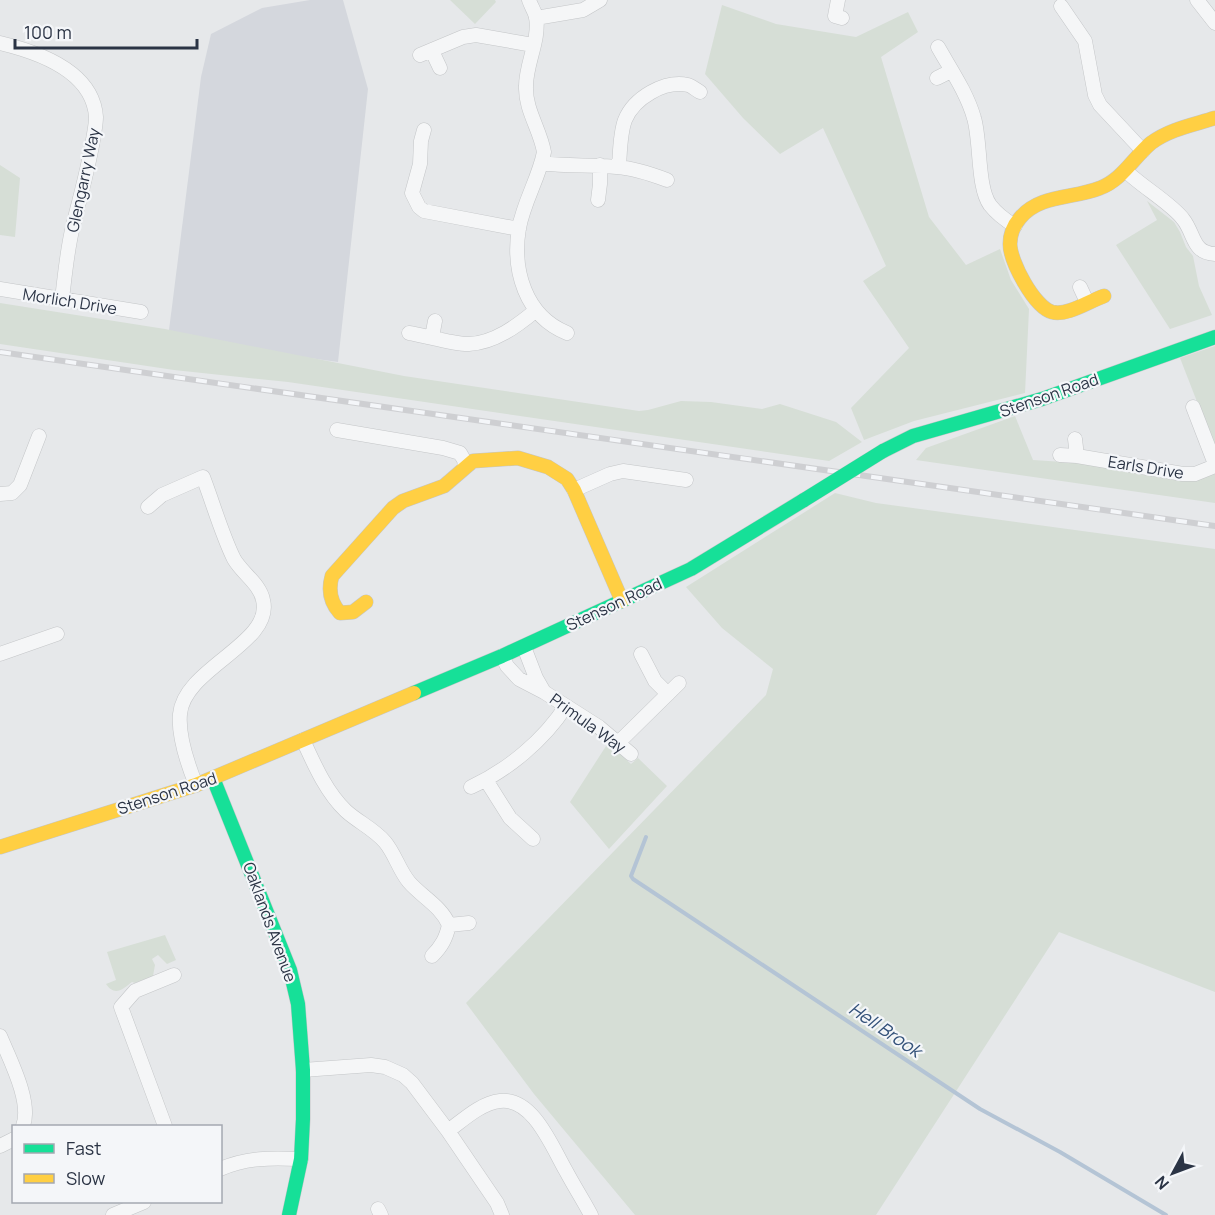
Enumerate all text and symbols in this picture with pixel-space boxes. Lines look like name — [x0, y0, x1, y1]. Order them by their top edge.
scale bar — [15, 12, 196, 50]
text: 100 m — [24, 20, 72, 44]
street label: Glengarry Way — [61, 125, 105, 234]
street label: Morlich Drive — [21, 283, 119, 319]
street label: Stenson Road — [997, 368, 1101, 422]
street label: Earls Drive — [1106, 450, 1186, 484]
street label: Stenson Road — [563, 572, 665, 636]
street label: Primula Way — [545, 688, 631, 758]
street label: Stenson Road — [115, 767, 219, 819]
street label: Oaklands Avenue — [238, 859, 302, 985]
water label: Hell Brook — [845, 996, 929, 1064]
legend — [12, 1125, 222, 1203]
text: Fast — [66, 1136, 101, 1160]
north arrow — [1143, 1143, 1203, 1203]
text: Slow — [66, 1166, 106, 1190]
text: N — [1150, 1171, 1174, 1194]

